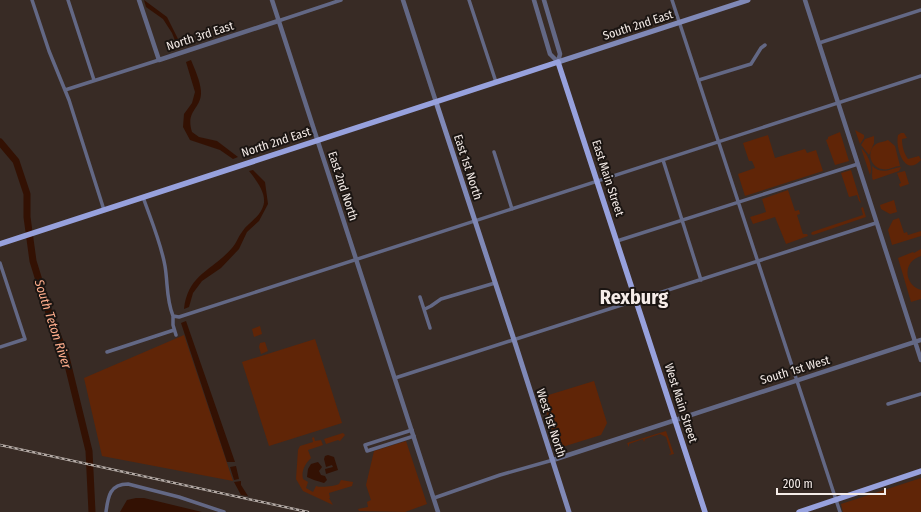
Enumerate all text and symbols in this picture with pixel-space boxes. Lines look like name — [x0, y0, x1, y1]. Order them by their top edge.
street label: South 2nd East — [601, 7, 675, 43]
street label: North 3rd East — [165, 19, 235, 53]
street label: North 2nd East — [240, 124, 312, 160]
street label: East 1st North — [451, 133, 485, 201]
street label: East Main Street — [589, 138, 627, 218]
street label: East 2nd North — [325, 150, 361, 222]
water label: South Teton River — [31, 277, 75, 371]
district label: Rexburg — [600, 285, 668, 309]
street label: South 1st West — [759, 353, 832, 387]
street label: West Main Street — [662, 361, 700, 445]
street label: West 1st North — [533, 387, 569, 459]
scale bar — [777, 470, 885, 496]
text: 200 m — [783, 477, 813, 491]

